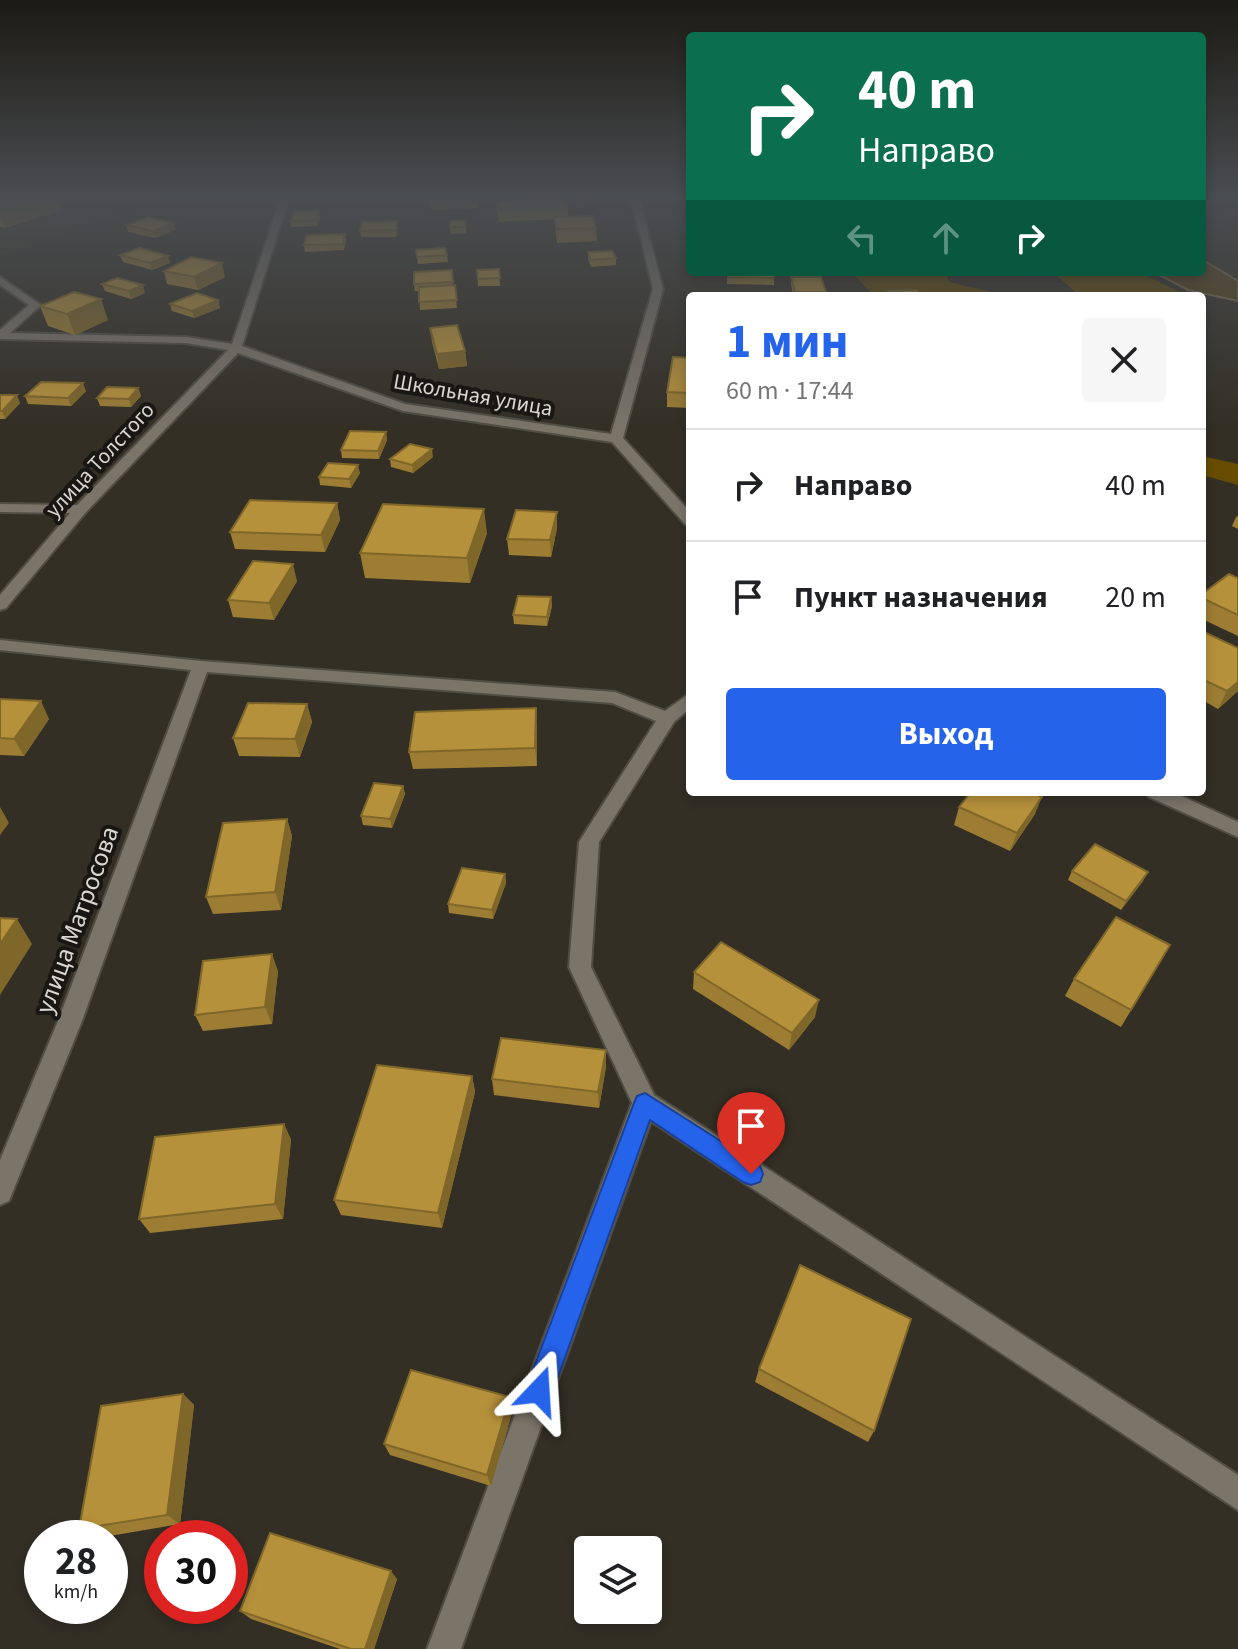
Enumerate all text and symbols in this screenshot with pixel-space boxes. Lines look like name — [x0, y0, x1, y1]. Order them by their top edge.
text: 40 m — [858, 51, 976, 130]
icon: right — [726, 64, 830, 168]
text: Направо — [858, 125, 995, 176]
icon: left — [840, 216, 884, 260]
icon: ahead — [924, 216, 968, 260]
icon: right — [1008, 216, 1052, 260]
text: 1 мин — [726, 308, 849, 376]
button: close — [1082, 318, 1166, 402]
street label: Школьная улица — [391, 365, 555, 425]
text: 60 m · 17:44 — [726, 372, 854, 409]
street label: улица Толстого — [38, 395, 162, 525]
icon: right — [726, 463, 770, 507]
text: Направо — [794, 464, 912, 507]
text: 40 m — [1105, 464, 1166, 507]
icon: arrive — [726, 575, 770, 619]
text: Пункт назначения — [794, 576, 1048, 619]
text: 20 m — [1105, 576, 1166, 619]
button: Выход — [726, 688, 1166, 780]
street label: улица Матросова — [26, 821, 128, 1019]
pin — [717, 1092, 785, 1174]
icon: arrive — [729, 1104, 773, 1148]
position arrow — [497, 1349, 581, 1433]
speed limit sign: 30 — [144, 1520, 248, 1624]
text: 28 — [55, 1533, 97, 1590]
map controls — [574, 1536, 662, 1624]
button: layers — [574, 1536, 662, 1624]
text: km/h — [54, 1578, 98, 1606]

